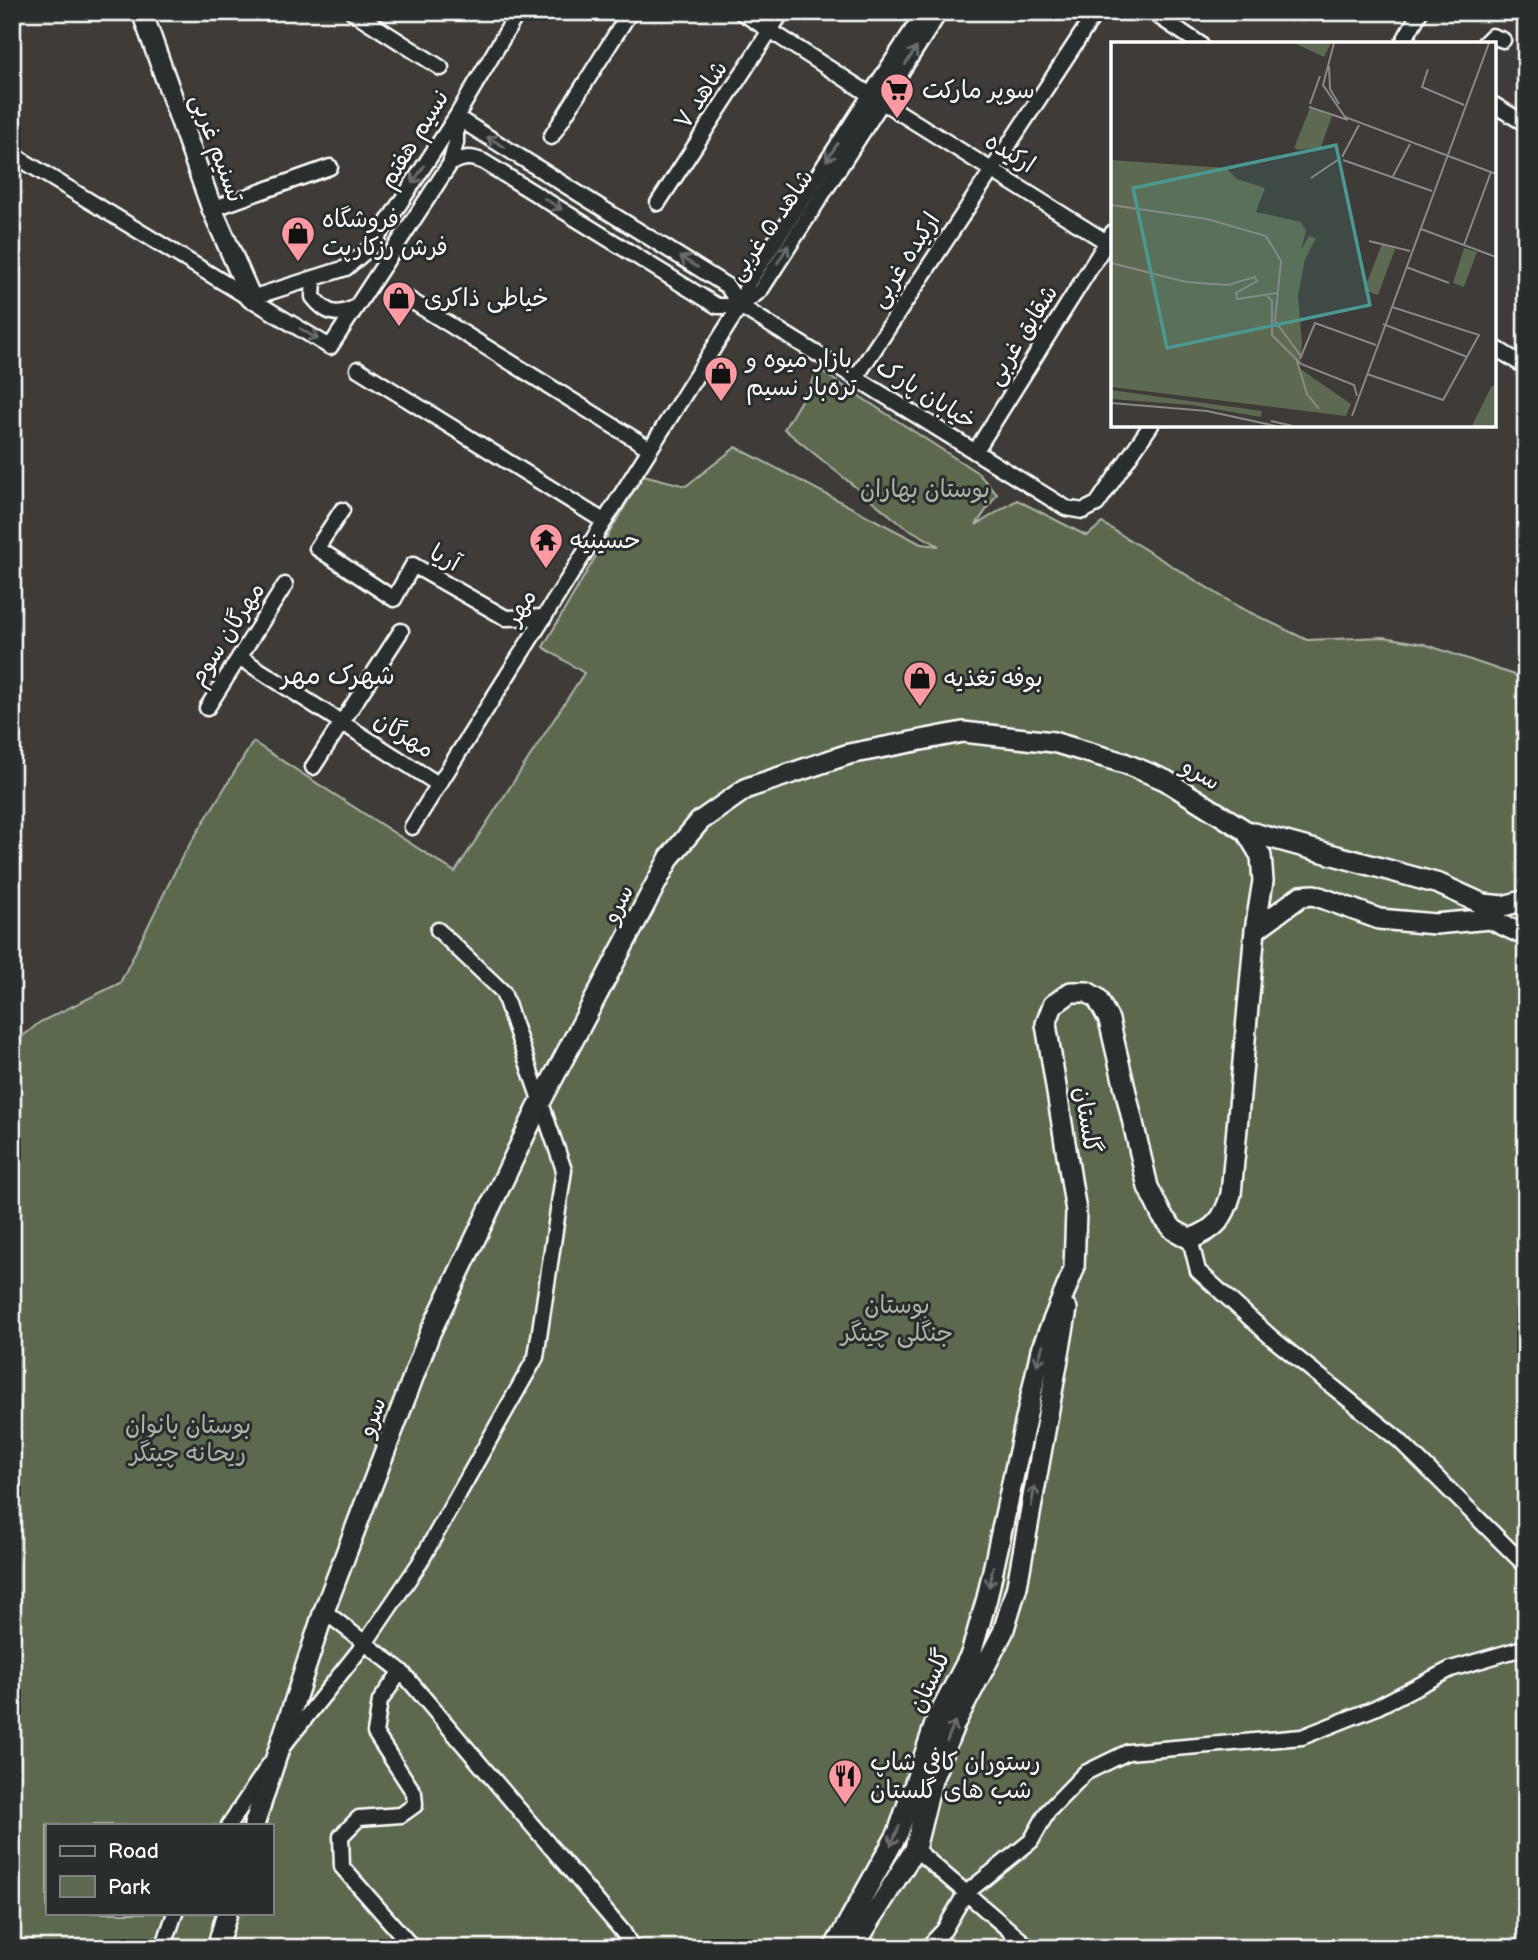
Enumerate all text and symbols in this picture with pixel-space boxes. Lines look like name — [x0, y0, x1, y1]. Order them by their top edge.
inset map — [1111, 42, 1496, 427]
one-way arrow — [904, 47, 918, 67]
street label: شاهد ۷ — [668, 55, 734, 135]
supermarket icon: سوپر مارکت — [878, 71, 916, 120]
place label: سوپر مارکت — [922, 76, 1035, 105]
street label: نسیم هفتم — [373, 85, 458, 195]
street label: تسنیم غربی — [181, 90, 250, 208]
street label: ارکیده — [979, 126, 1041, 180]
one-way arrow — [486, 135, 506, 149]
one-way arrow — [825, 141, 839, 161]
street label: شاهد ۵ غربی — [722, 164, 820, 286]
one-way arrow — [411, 165, 426, 184]
one-way arrow — [542, 197, 562, 211]
place label: فروشگاه فرش رزکارپت — [322, 205, 448, 262]
street label: ارکیده غربی — [864, 207, 946, 313]
shop icon: فروشگاه فرش رزکارپت — [279, 214, 317, 263]
one-way arrow — [776, 245, 791, 264]
one-way arrow — [680, 255, 699, 270]
shop icon: خیاطی ذاکری — [380, 279, 418, 328]
street label: شقایق غربی — [980, 280, 1064, 390]
place label: خیاطی ذاکری — [424, 284, 549, 313]
one-way arrow — [299, 327, 318, 342]
place label: بازار میوه و تره‌بار نسیم — [744, 345, 858, 405]
street label: خیابان پارک — [871, 352, 981, 436]
shop icon: بازار میوه و تره‌بار نسیم — [702, 354, 740, 403]
park label: بوستان بهاران — [860, 475, 990, 504]
temple icon: حسینیه — [527, 521, 565, 570]
place label: حسینیه — [570, 526, 641, 555]
street label: آریا — [425, 538, 466, 578]
street label: مهرگان سوم — [183, 577, 274, 693]
street label: مهر — [498, 584, 543, 632]
shop icon: بوفه تغذیه — [901, 659, 939, 708]
district label: شهرک مهر — [279, 661, 395, 692]
place label: بوفه تغذیه — [944, 664, 1043, 693]
street label: مهرگان — [369, 705, 439, 765]
street label: سرو — [1176, 751, 1226, 797]
street label: سرو — [595, 880, 640, 929]
street label: گلستان — [1067, 1085, 1107, 1155]
park label: بوستان جنگلی چیتگر — [839, 1291, 953, 1348]
one-way arrow — [1033, 1344, 1046, 1366]
street label: سرو — [351, 1393, 393, 1442]
park label: بوستان بانوان ریحانه چیتگر — [125, 1411, 251, 1468]
one-way arrow — [1027, 1485, 1041, 1508]
one-way arrow — [983, 1565, 997, 1588]
street label: گلستان — [903, 1644, 957, 1718]
one-way arrow — [946, 1721, 959, 1743]
place label: رستوران کافی شاپ شب های گلستان — [870, 1747, 1041, 1805]
restaurant icon: رستوران کافی شاپ شب های گلستان — [826, 1757, 864, 1806]
legend — [46, 1824, 273, 1914]
one-way arrow — [888, 1825, 902, 1846]
text: Road — [108, 1839, 159, 1864]
text: Park — [108, 1875, 151, 1900]

